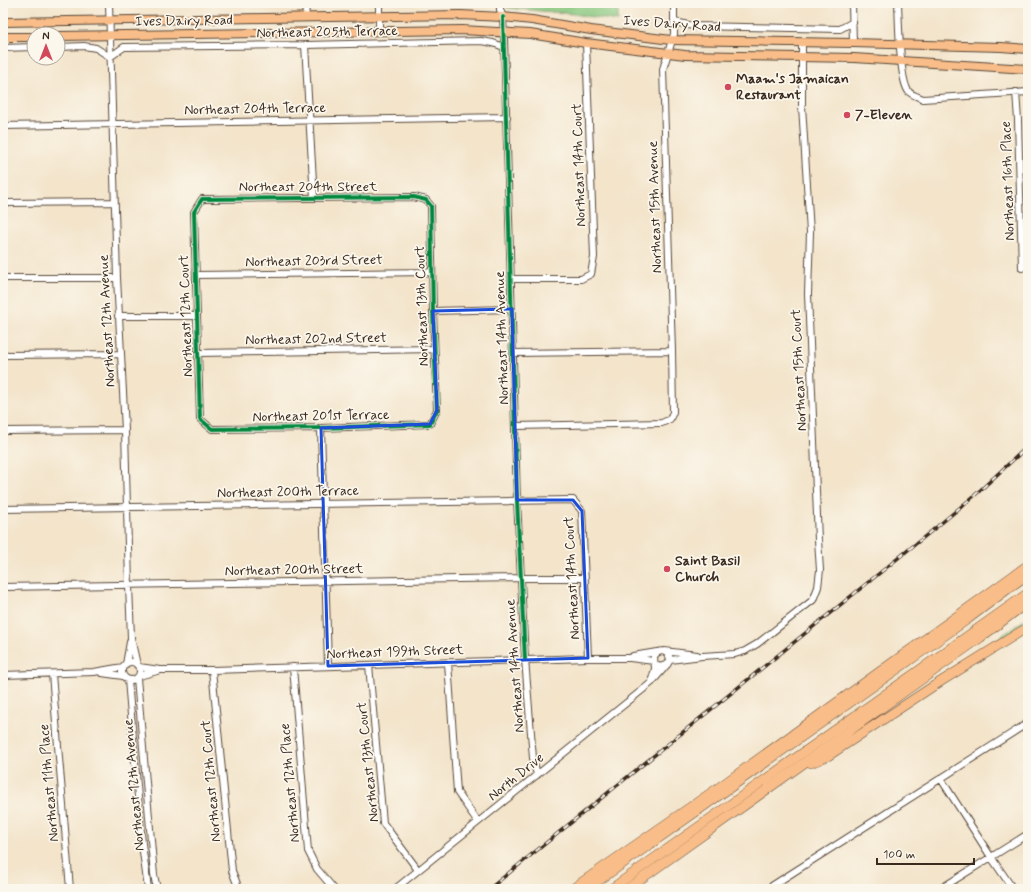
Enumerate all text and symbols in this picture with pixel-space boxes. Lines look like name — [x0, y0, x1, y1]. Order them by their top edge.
street label: Ives Dairy Road — [135, 11, 233, 31]
street label: Ives Dairy Road — [623, 12, 721, 36]
street label: Northeast 205th Terrace — [256, 22, 398, 42]
north arrow — [26, 26, 66, 66]
text: N — [42, 30, 50, 44]
place label: Maam's Jamaican Restaurant — [736, 70, 849, 104]
marker: Maam's Jamaican Restaurant — [723, 82, 733, 92]
street label: Northeast 204th Terrace — [184, 99, 326, 119]
street label: Northeast 14th Court — [568, 103, 590, 227]
place label: 7-Eleven — [855, 106, 914, 124]
marker: 7-Eleven — [842, 110, 852, 120]
street label: Northeast 16th Place — [997, 121, 1019, 241]
street label: Northeast 15th Avenue — [644, 140, 666, 274]
street label: Northeast 204th Street — [239, 178, 378, 196]
street label: Northeast 13th Court — [411, 245, 433, 367]
street label: Northeast 203rd Street — [245, 251, 383, 271]
street label: Northeast 12th Avenue — [95, 254, 119, 388]
street label: Northeast 12th Court — [175, 254, 197, 378]
street label: Northeast 14th Avenue — [491, 271, 513, 405]
street label: Northeast 15th Court — [787, 308, 811, 432]
street label: Northeast 202nd Street — [245, 329, 387, 349]
street label: Northeast 201st Terrace — [252, 406, 390, 426]
street label: Northeast 200th Terrace — [217, 482, 360, 502]
street label: Northeast 14th Court — [560, 515, 584, 640]
place label: Saint Basil Church — [675, 552, 740, 586]
street label: Northeast 200th Street — [225, 560, 364, 580]
marker: Saint Basil Church — [662, 564, 672, 574]
street label: Northeast 14th Avenue — [501, 598, 529, 733]
street label: Northeast 199th Street — [326, 641, 465, 663]
street label: Northeast 13th Court — [353, 700, 383, 823]
street label: Northeast 12th Avenue — [119, 718, 149, 852]
street label: Northeast 12th Court — [197, 719, 225, 843]
street label: Northeast 11th Place — [35, 723, 63, 843]
street label: Northeast 12th Place — [276, 723, 304, 843]
street label: North Drive — [484, 749, 548, 805]
scale bar — [877, 840, 974, 866]
text: 100 m — [883, 847, 915, 863]

